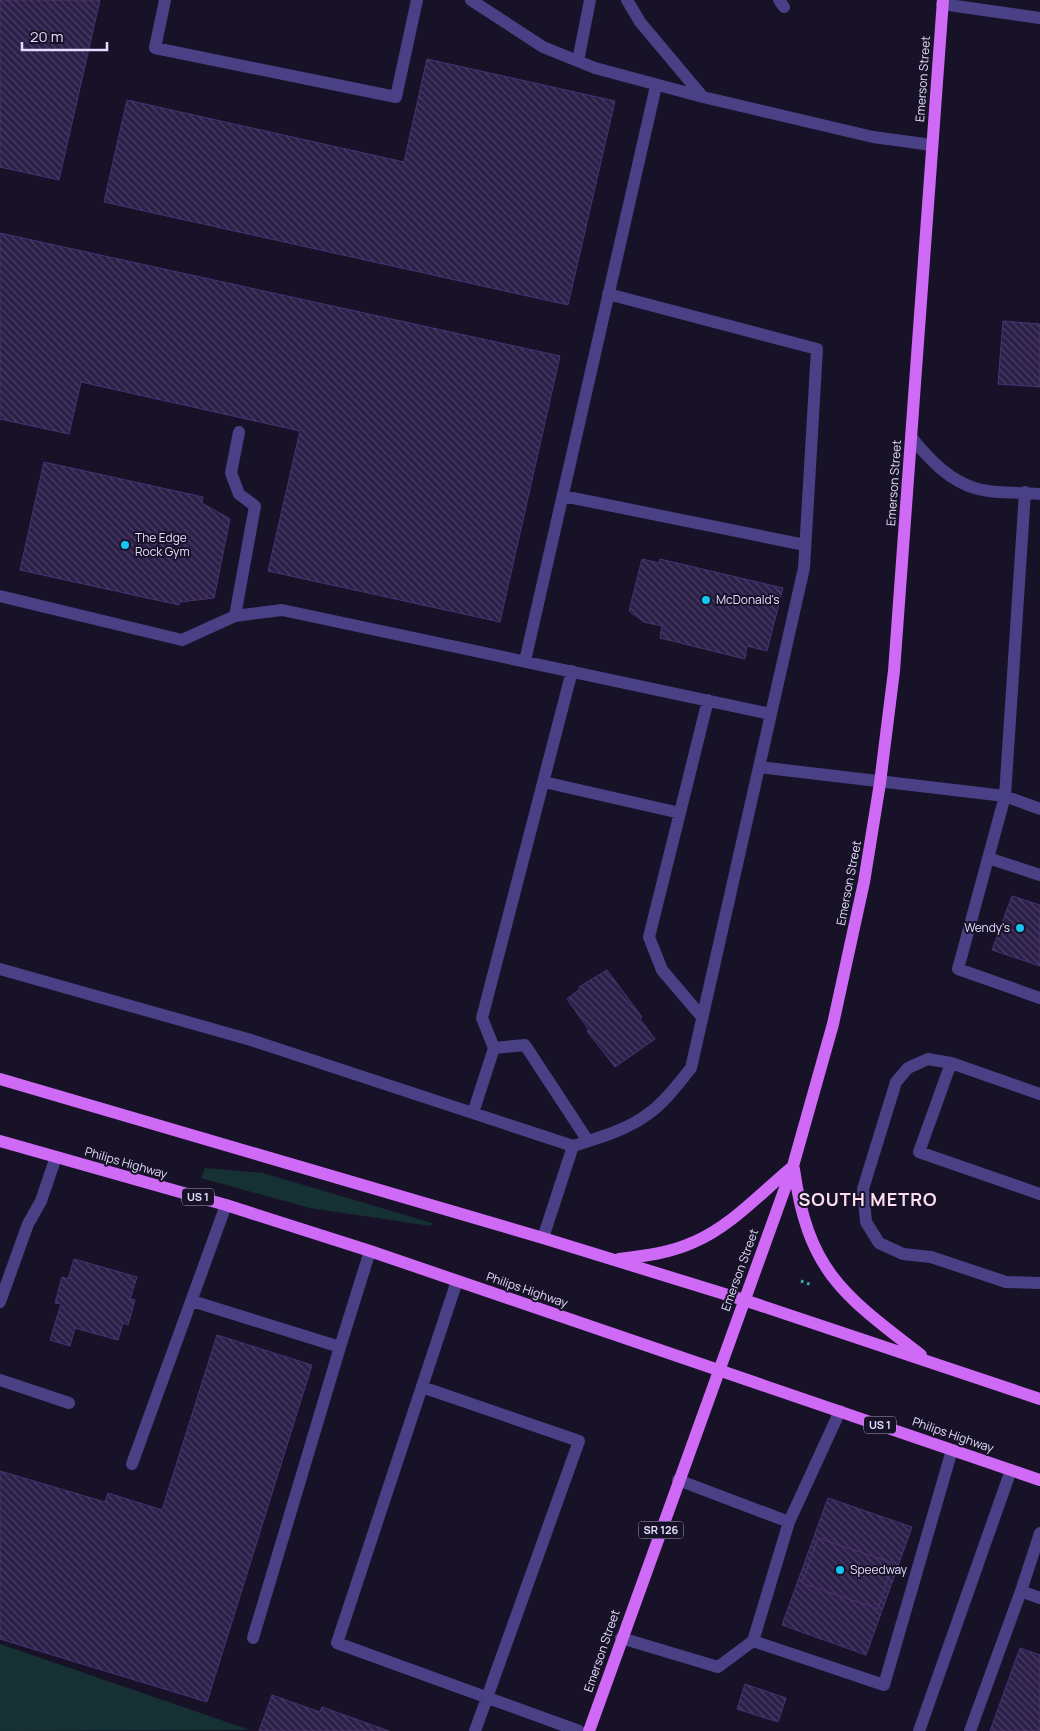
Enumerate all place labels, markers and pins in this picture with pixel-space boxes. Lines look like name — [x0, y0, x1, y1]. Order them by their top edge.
place label: The Edge Rock Gym — [135, 529, 190, 560]
marker: The Edge Rock Gym — [119, 539, 131, 551]
place label: McDonald's — [716, 591, 780, 608]
marker: McDonald's — [700, 594, 712, 606]
place label: Wendy's — [964, 919, 1010, 936]
marker: Wendy's — [1014, 922, 1026, 934]
place label: Speedway — [850, 1561, 908, 1578]
marker: Speedway — [834, 1564, 846, 1576]

